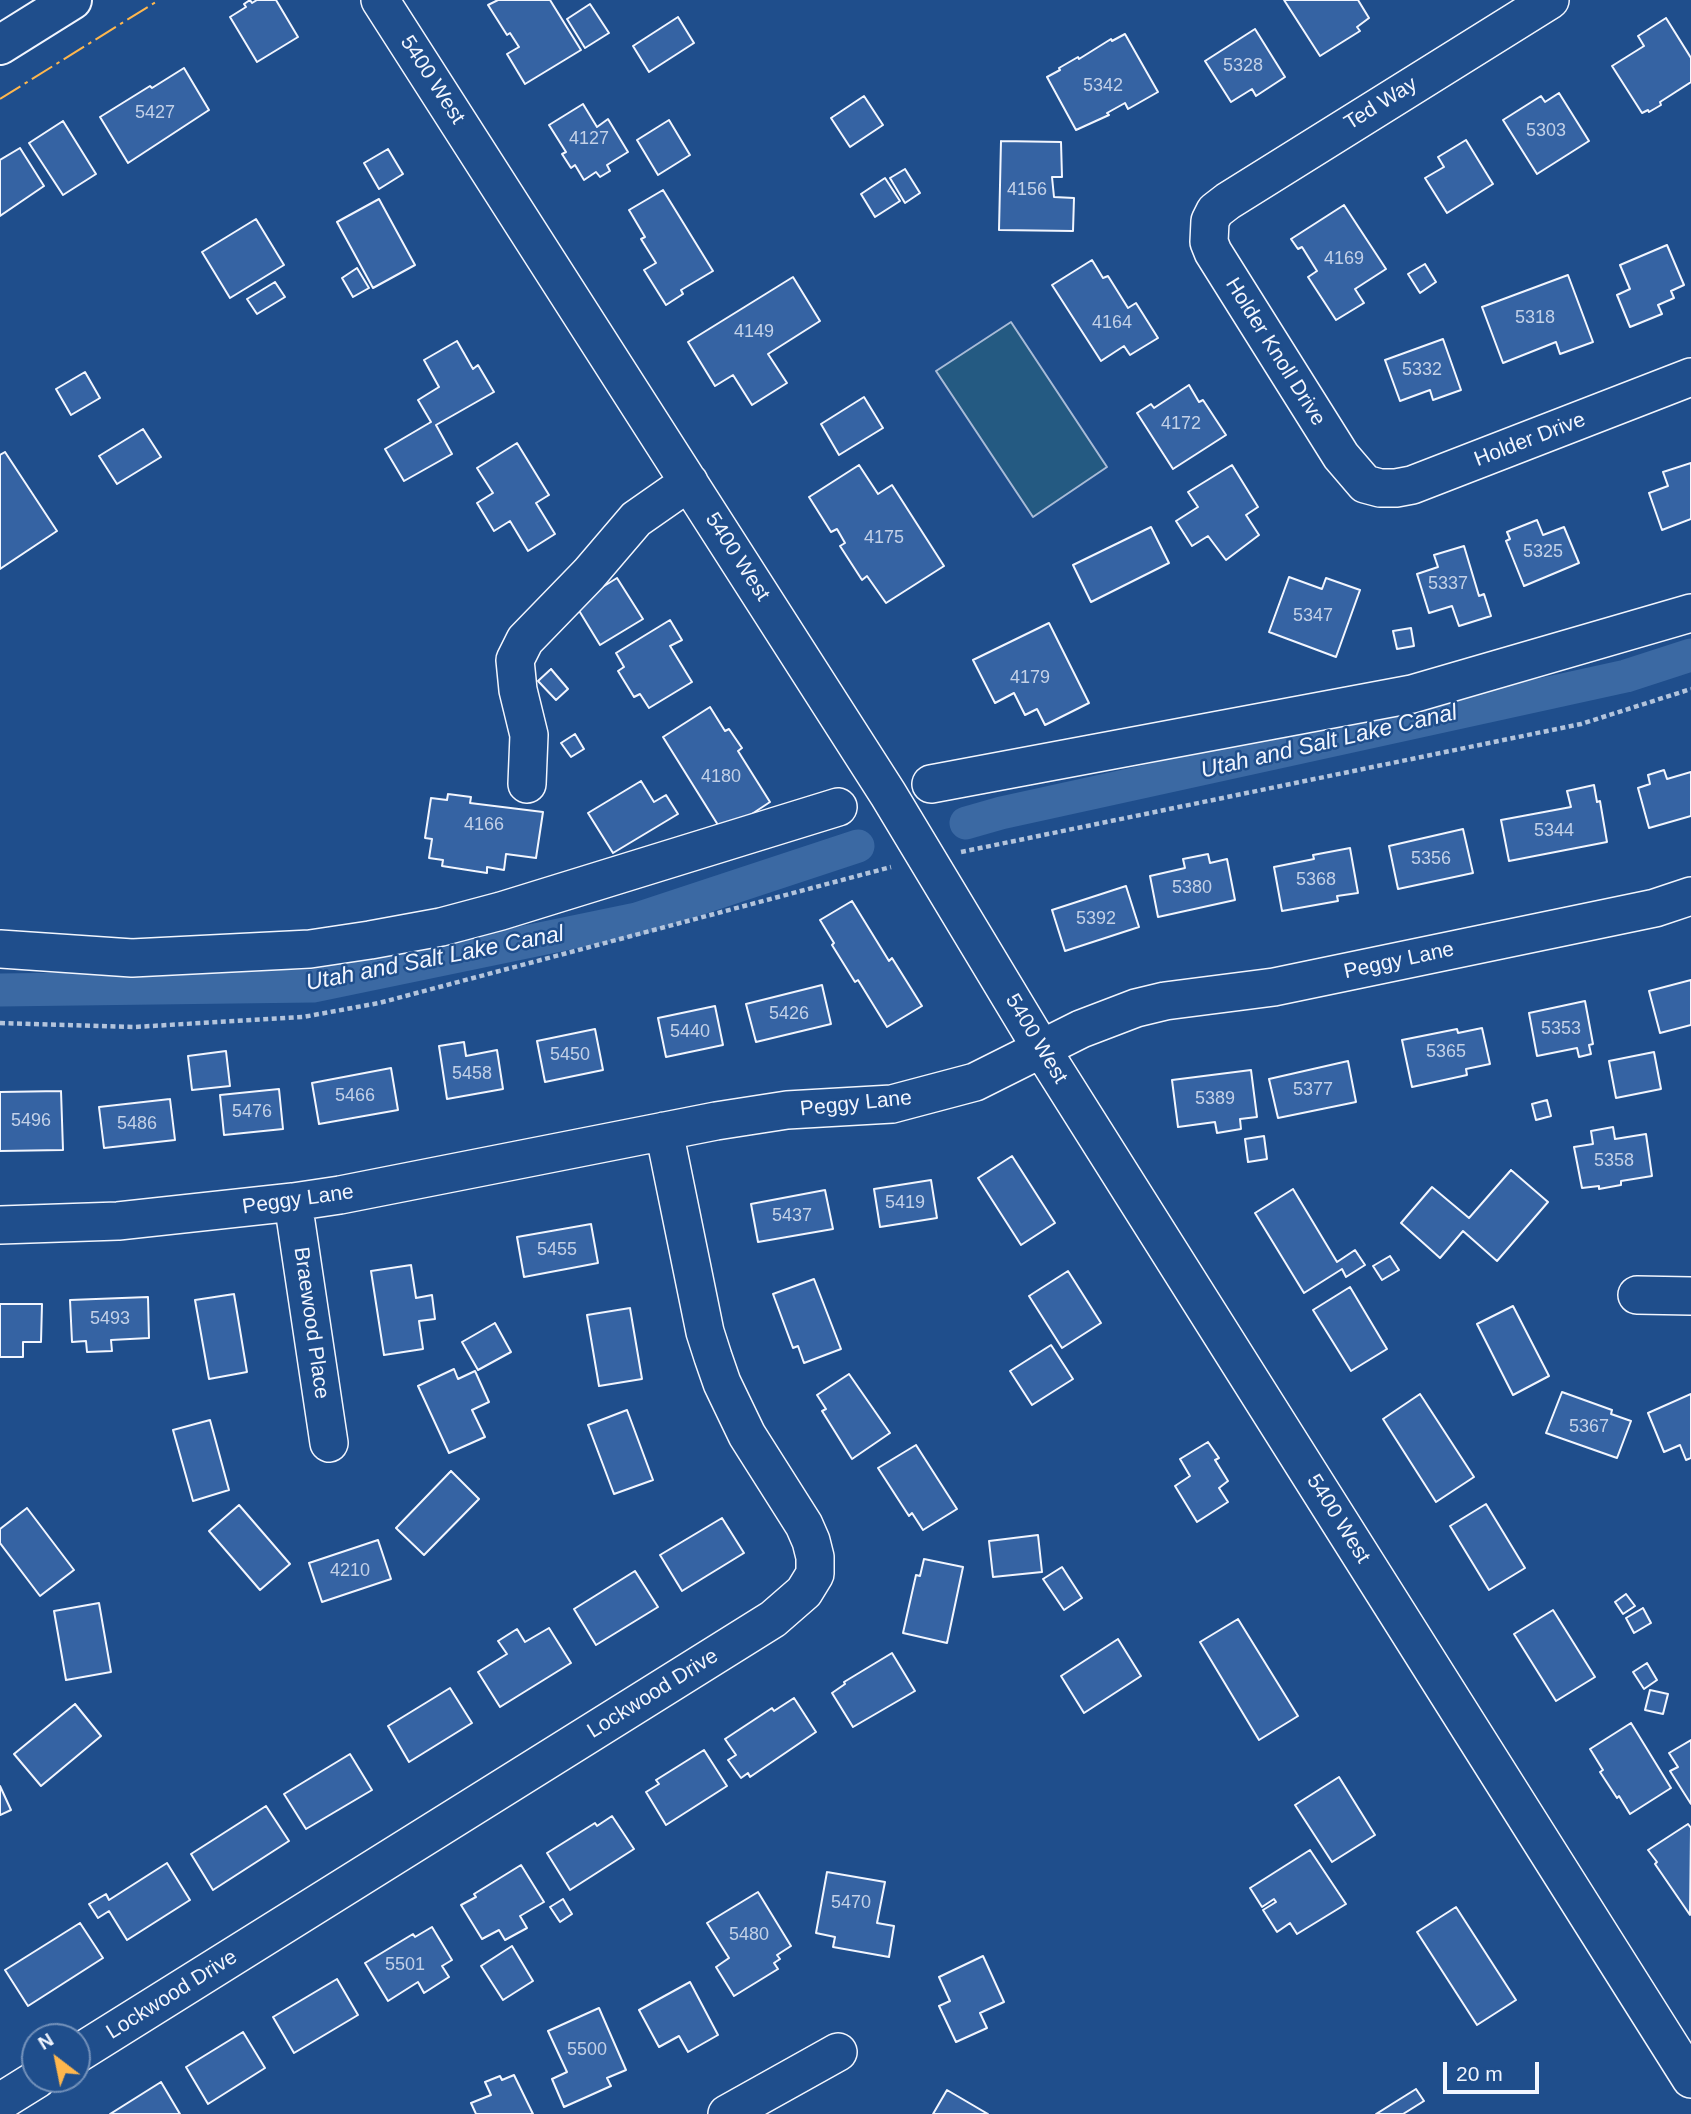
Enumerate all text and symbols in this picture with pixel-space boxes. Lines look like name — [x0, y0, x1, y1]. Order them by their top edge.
street label: 5400 West — [394, 31, 470, 129]
house number: 5328 — [1223, 55, 1263, 77]
street label: Ted Way — [1340, 72, 1422, 136]
house number: 5342 — [1083, 75, 1123, 97]
house number: 5427 — [135, 102, 175, 124]
house number: 5303 — [1526, 120, 1566, 142]
house number: 4127 — [569, 128, 609, 150]
house number: 4156 — [1007, 179, 1047, 201]
house number: 4169 — [1324, 248, 1364, 270]
street label: Holder Knoll Drive — [1219, 274, 1331, 430]
house number: 5318 — [1515, 307, 1555, 329]
house number: 4164 — [1092, 312, 1132, 334]
house number: 4149 — [734, 321, 774, 343]
house number: 5332 — [1402, 359, 1442, 381]
street label: Holder Drive — [1471, 407, 1589, 473]
house number: 4172 — [1161, 413, 1201, 435]
street label: 5400 West — [699, 508, 775, 606]
house number: 4175 — [864, 527, 904, 549]
house number: 5325 — [1523, 541, 1563, 563]
house number: 5337 — [1428, 573, 1468, 595]
house number: 5347 — [1293, 605, 1333, 627]
house number: 4179 — [1010, 667, 1050, 689]
water label: Utah and Salt Lake Canal — [1198, 699, 1460, 785]
house number: 4180 — [701, 766, 741, 788]
house number: 4166 — [464, 814, 504, 836]
house number: 5344 — [1534, 820, 1574, 842]
house number: 5356 — [1411, 848, 1451, 870]
house number: 5368 — [1296, 869, 1336, 891]
house number: 5380 — [1172, 877, 1212, 899]
house number: 5392 — [1076, 908, 1116, 930]
water label: Utah and Salt Lake Canal — [304, 920, 566, 998]
street label: Peggy Lane — [1342, 937, 1456, 985]
street label: 5400 West — [999, 990, 1073, 1088]
house number: 5426 — [769, 1003, 809, 1025]
house number: 5353 — [1541, 1018, 1581, 1040]
house number: 5440 — [670, 1021, 710, 1043]
house number: 5365 — [1426, 1041, 1466, 1063]
house number: 5450 — [550, 1044, 590, 1066]
house number: 5458 — [452, 1063, 492, 1085]
house number: 5377 — [1293, 1079, 1333, 1101]
house number: 5466 — [335, 1085, 375, 1107]
street label: Peggy Lane — [799, 1086, 913, 1122]
house number: 5389 — [1195, 1088, 1235, 1110]
house number: 5476 — [232, 1101, 272, 1123]
house number: 5496 — [11, 1110, 51, 1132]
house number: 5486 — [117, 1113, 157, 1135]
house number: 5358 — [1594, 1150, 1634, 1172]
street label: Peggy Lane — [241, 1180, 355, 1220]
house number: 5419 — [885, 1192, 925, 1214]
house number: 5437 — [772, 1205, 812, 1227]
house number: 5455 — [537, 1239, 577, 1261]
street label: Braewood Place — [288, 1246, 334, 1400]
house number: 5493 — [90, 1308, 130, 1330]
house number: 5367 — [1569, 1416, 1609, 1438]
street label: 5400 West — [1301, 1470, 1375, 1568]
house number: 4210 — [330, 1560, 370, 1582]
street label: Lockwood Drive — [583, 1644, 723, 1744]
house number: 5470 — [831, 1892, 871, 1914]
house number: 5480 — [729, 1924, 769, 1946]
street label: Lockwood Drive — [102, 1945, 242, 2045]
house number: 5501 — [385, 1954, 425, 1976]
north arrow — [21, 2023, 91, 2093]
text: N — [34, 2029, 57, 2054]
house number: 5500 — [567, 2039, 607, 2061]
scale bar — [1446, 2048, 1542, 2092]
text: 20 m — [1456, 2062, 1503, 2085]

